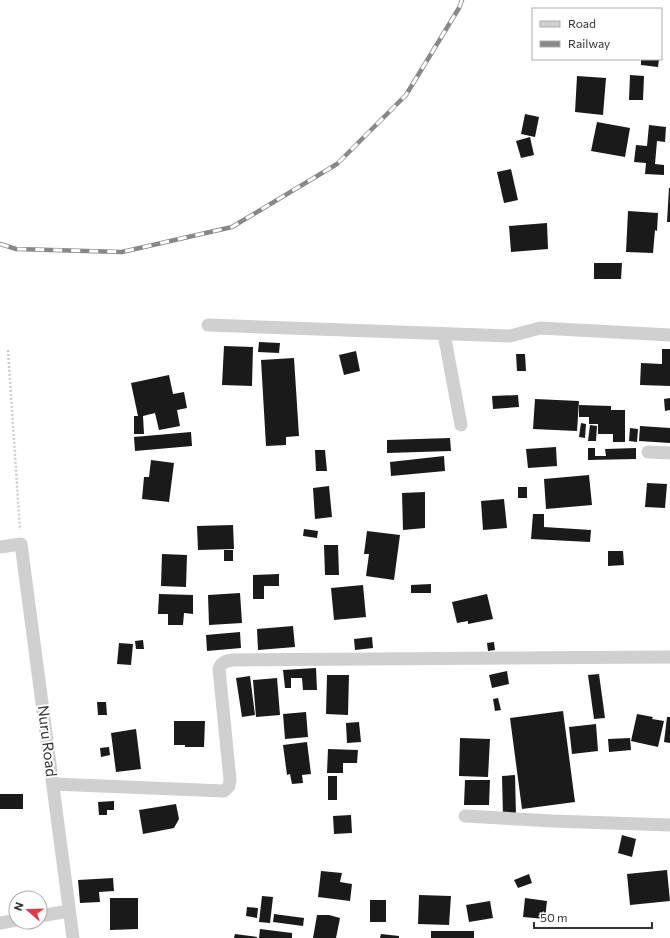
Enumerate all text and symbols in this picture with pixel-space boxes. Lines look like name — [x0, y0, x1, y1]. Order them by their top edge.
legend — [532, 8, 662, 60]
text: Road — [568, 16, 596, 30]
text: Railway — [568, 36, 610, 50]
street label: Nuru Road — [35, 704, 61, 778]
north arrow — [8, 890, 48, 930]
text: N — [11, 900, 26, 913]
scale bar — [534, 904, 652, 930]
text: 50 m — [540, 910, 568, 924]

